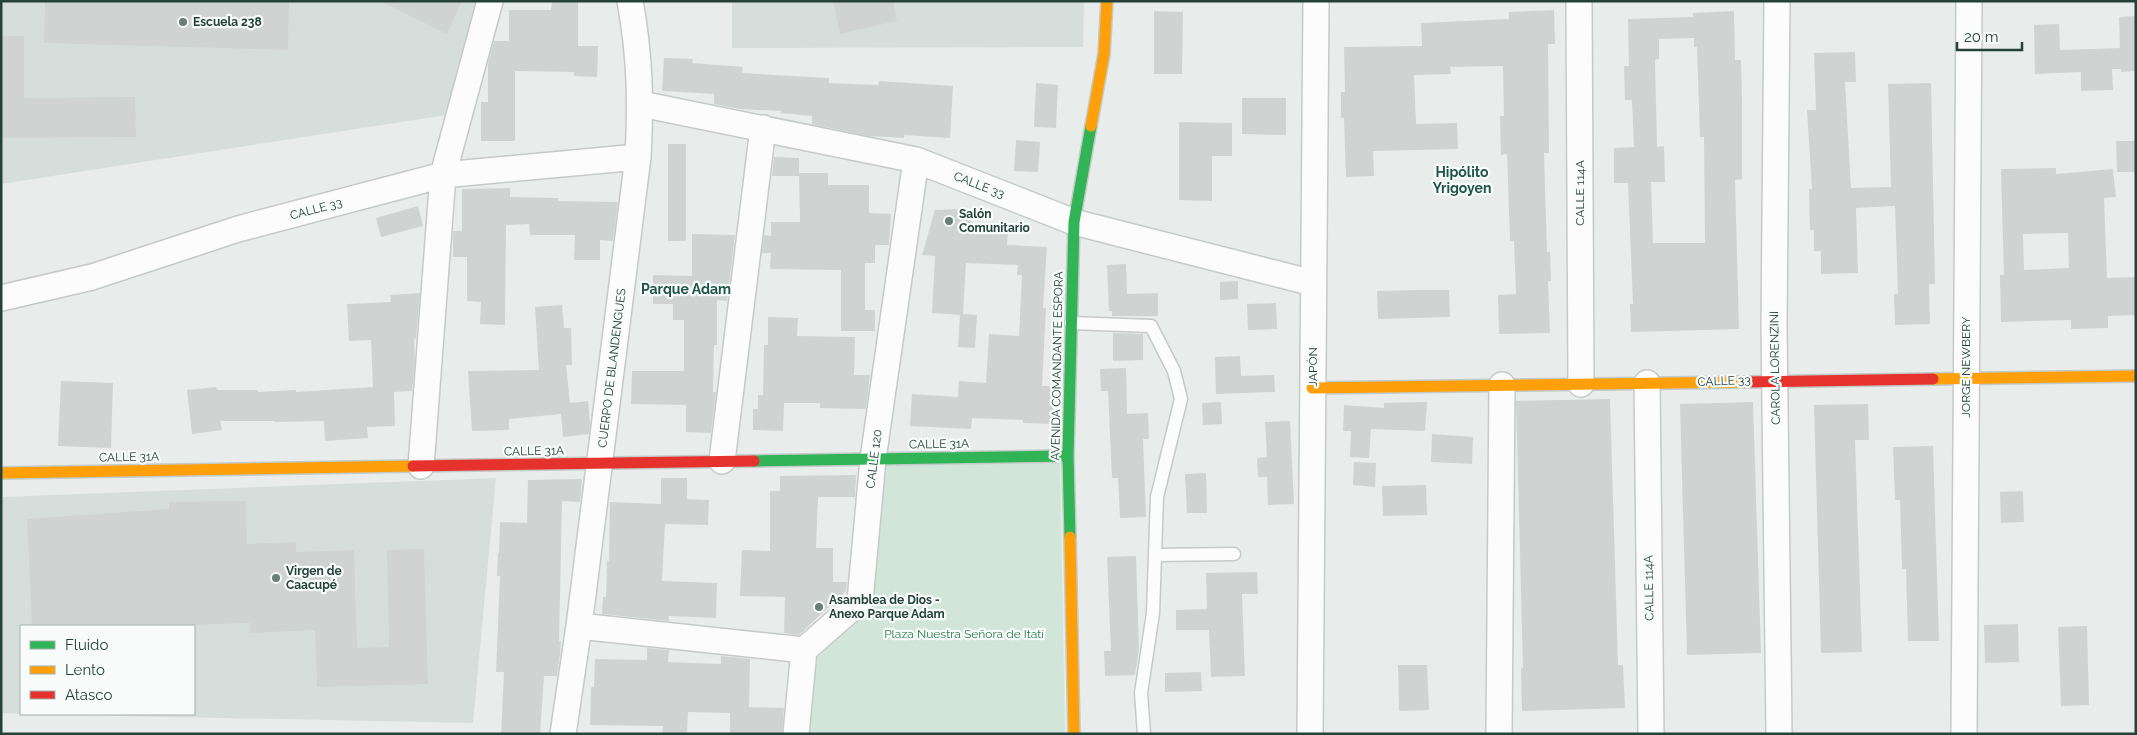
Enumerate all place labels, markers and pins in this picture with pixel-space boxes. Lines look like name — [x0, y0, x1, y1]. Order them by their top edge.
place label: Escuela 238 — [193, 15, 262, 29]
marker: Escuela 238 — [177, 16, 189, 28]
place label: Salón Comunitario — [959, 207, 1030, 235]
marker: Salón Comunitario — [943, 215, 955, 227]
place label: Virgen de Caacupé — [286, 564, 342, 592]
marker: Virgen de Caacupé — [270, 572, 282, 584]
place label: Asamblea de Dios - Anexo Parque Adam — [829, 593, 945, 621]
marker: Asamblea de Dios - Anexo Parque Adam — [813, 601, 825, 613]

